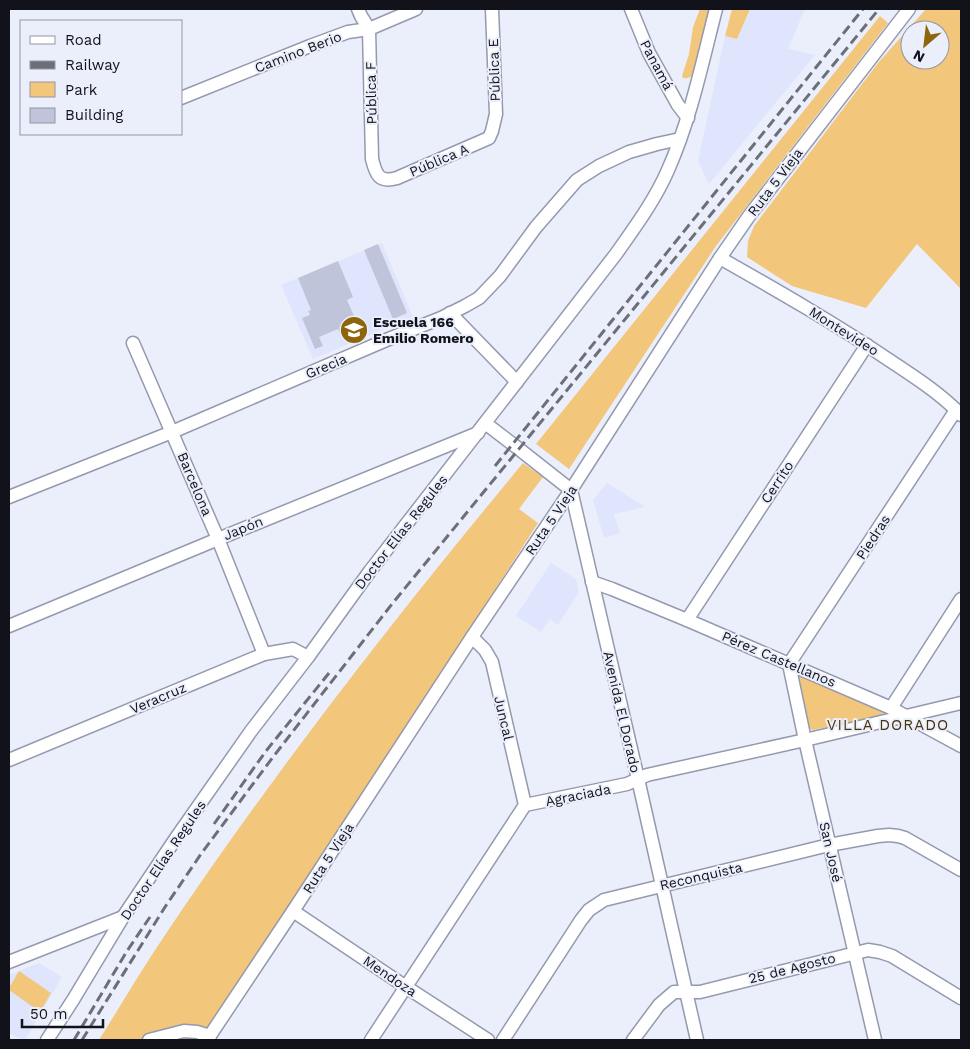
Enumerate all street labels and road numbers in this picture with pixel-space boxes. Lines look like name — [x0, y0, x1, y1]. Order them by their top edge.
street label: Camino Berio — [252, 28, 344, 76]
street label: Panamá — [637, 37, 677, 93]
street label: Pública E — [485, 38, 503, 102]
street label: Pública F — [362, 61, 380, 125]
street label: Pública A — [407, 140, 471, 180]
street label: Ruta 5 Vieja — [744, 145, 806, 219]
street label: Montevideo — [806, 303, 882, 359]
street label: Grecia — [303, 350, 349, 382]
street label: Barcelona — [174, 450, 216, 518]
street label: Cerrito — [757, 458, 797, 506]
street label: Doctor Elías Regules — [351, 472, 451, 592]
street label: Ruta 5 Vieja — [522, 482, 580, 558]
street label: Piedras — [853, 512, 893, 562]
street label: Japón — [221, 513, 265, 543]
street label: Pérez Castellanos — [720, 628, 838, 690]
street label: Avenida El Dorado — [600, 650, 644, 774]
street label: Veracruz — [127, 679, 189, 717]
street label: Juncal — [491, 694, 517, 742]
street label: Agraciada — [544, 781, 612, 809]
street label: Doctor Elías Regules — [117, 797, 209, 923]
street label: Ruta 5 Vieja — [299, 820, 357, 896]
street label: San José — [816, 820, 846, 884]
street label: Reconquista — [658, 859, 744, 893]
street label: 25 de Agosto — [747, 949, 837, 987]
street label: Mendoza — [360, 952, 420, 1000]

